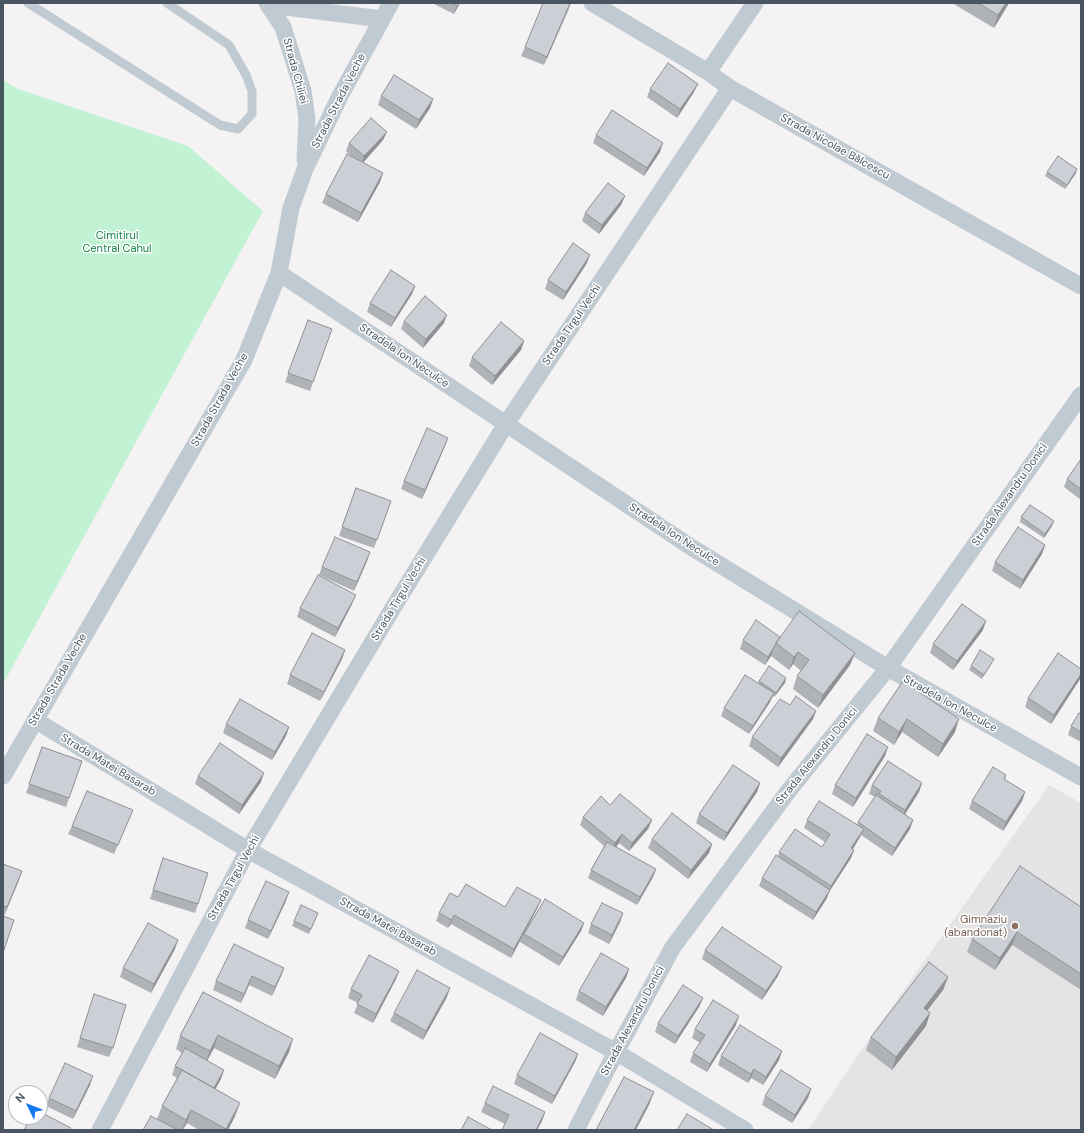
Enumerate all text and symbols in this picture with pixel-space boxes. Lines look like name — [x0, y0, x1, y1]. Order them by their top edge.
street label: Strada Chiliei — [280, 37, 310, 105]
street label: Strada Strada Veche — [309, 51, 369, 151]
street label: Strada Nicolae Bălcescu — [778, 111, 892, 183]
park label: Cimitirul Central Cahul — [82, 229, 152, 255]
street label: Strada Tîrgul Vechi — [540, 282, 604, 368]
street label: Stradela Ion Neculce — [357, 321, 451, 391]
street label: Strada Strada Veche — [189, 351, 251, 449]
street label: Strada Alexandru Donici — [970, 441, 1050, 549]
street label: Stradela Ion Neculce — [626, 501, 722, 569]
street label: Strada Tîrgul Vechi — [369, 555, 429, 643]
street label: Strada Strada Veche — [26, 631, 90, 729]
street label: Stradela Ion Neculce — [901, 673, 999, 735]
street label: Strada Alexandru Donici — [773, 704, 861, 808]
street label: Strada Matei Basarab — [58, 731, 158, 799]
street label: Strada Tîrgul Vechi — [205, 833, 263, 923]
street label: Strada Matei Basarab — [337, 895, 439, 959]
place label: Gimnaziu (abandonat) — [944, 913, 1007, 939]
marker: Gimnaziu (abandonat) — [1010, 921, 1020, 931]
street label: Strada Alexandru Donici — [598, 964, 668, 1078]
north arrow — [8, 1085, 48, 1125]
text: N — [12, 1090, 28, 1105]

